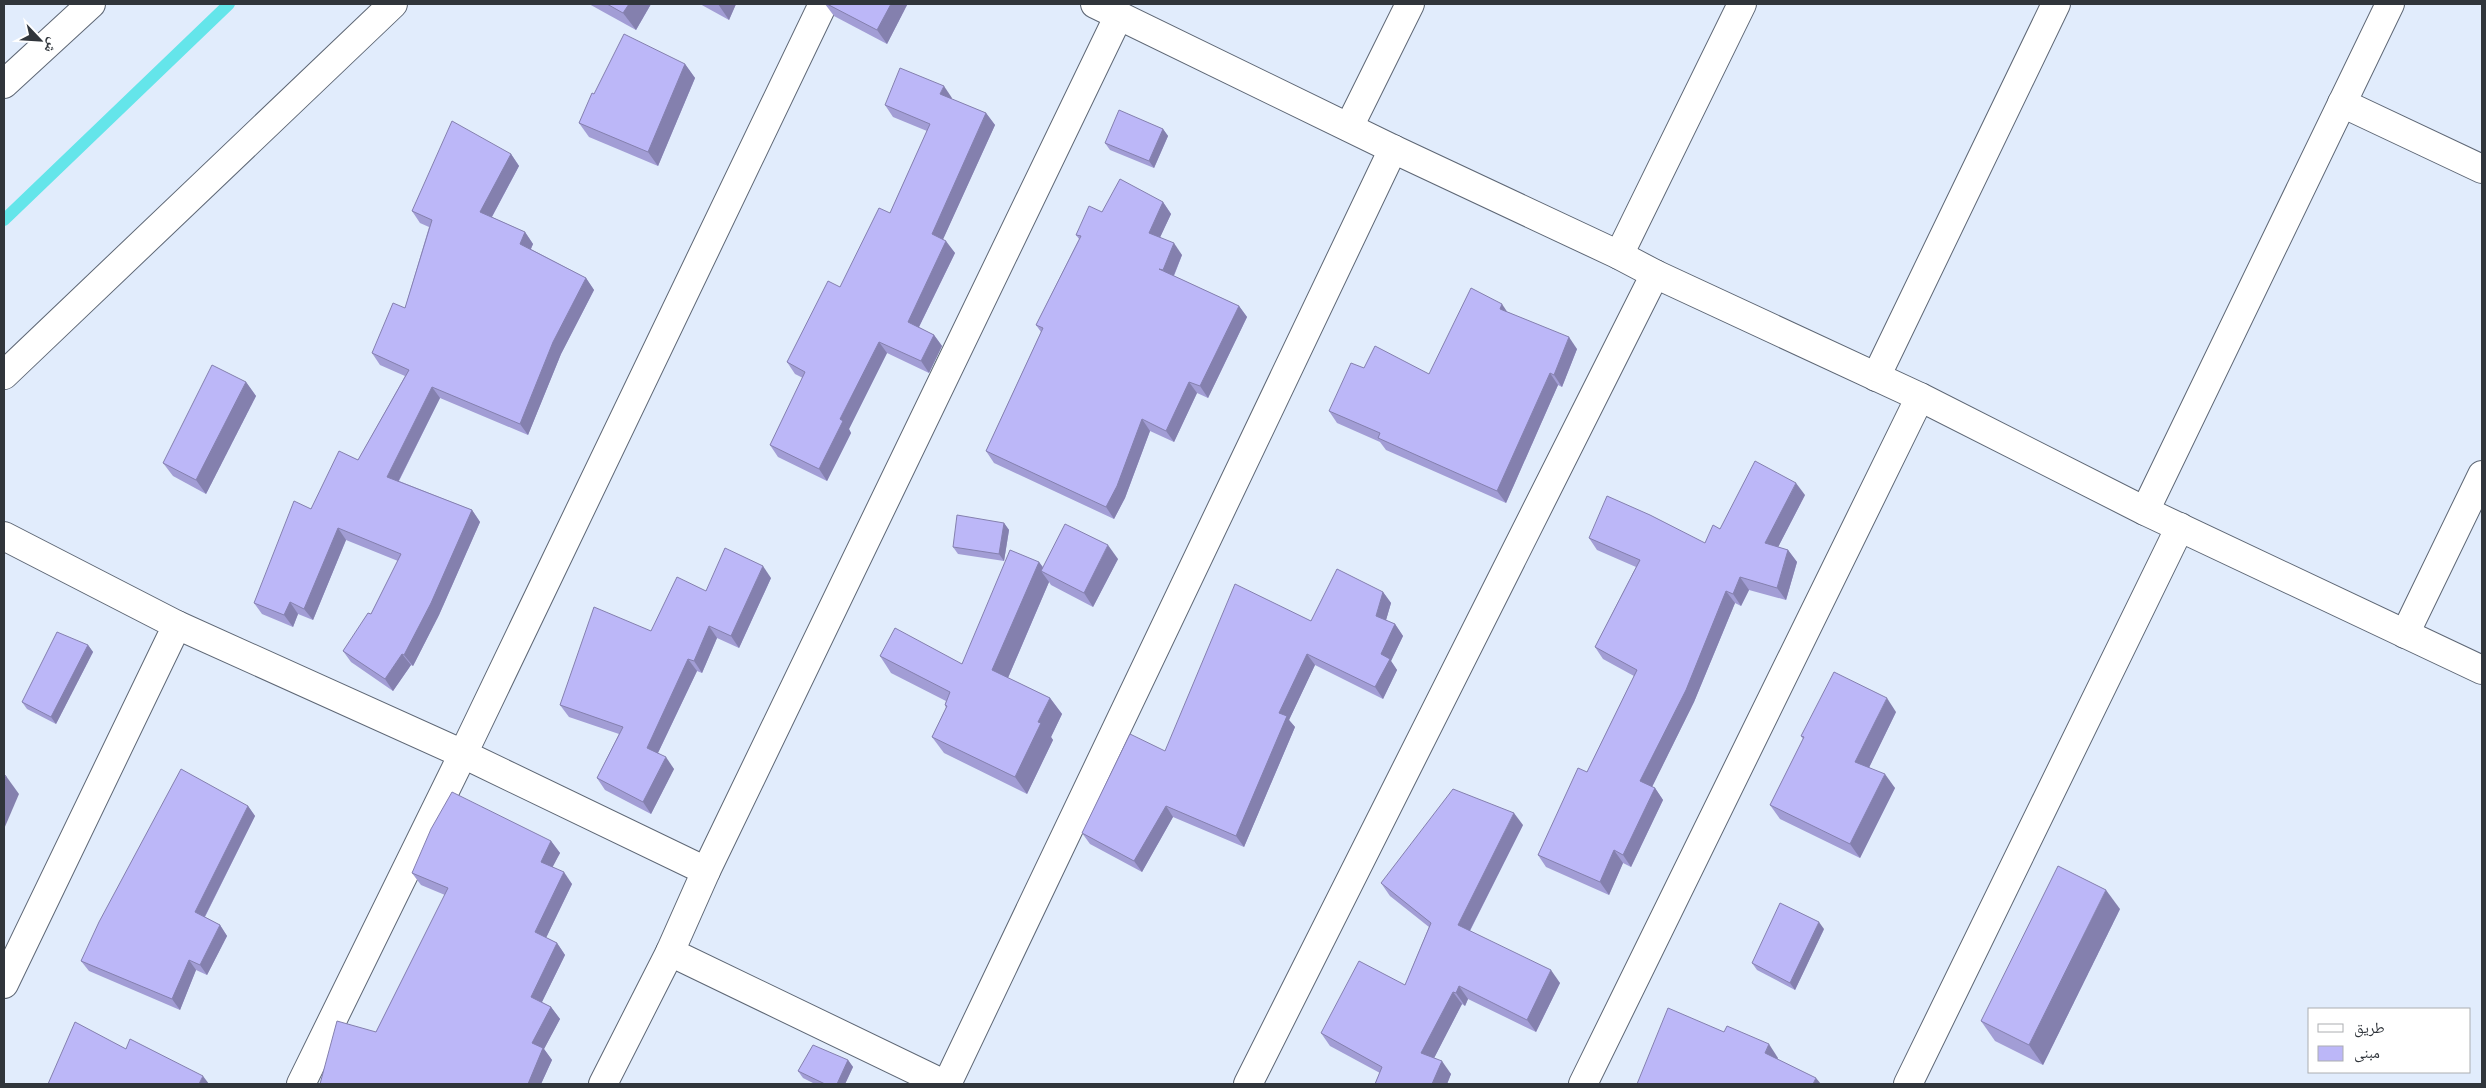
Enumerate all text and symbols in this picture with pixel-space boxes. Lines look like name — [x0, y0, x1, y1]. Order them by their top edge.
north arrow — [15, 15, 65, 65]
text: ش — [40, 35, 62, 56]
legend — [2308, 1008, 2471, 1073]
text: طريق — [2354, 1019, 2385, 1038]
text: مبنى — [2354, 1044, 2380, 1063]

